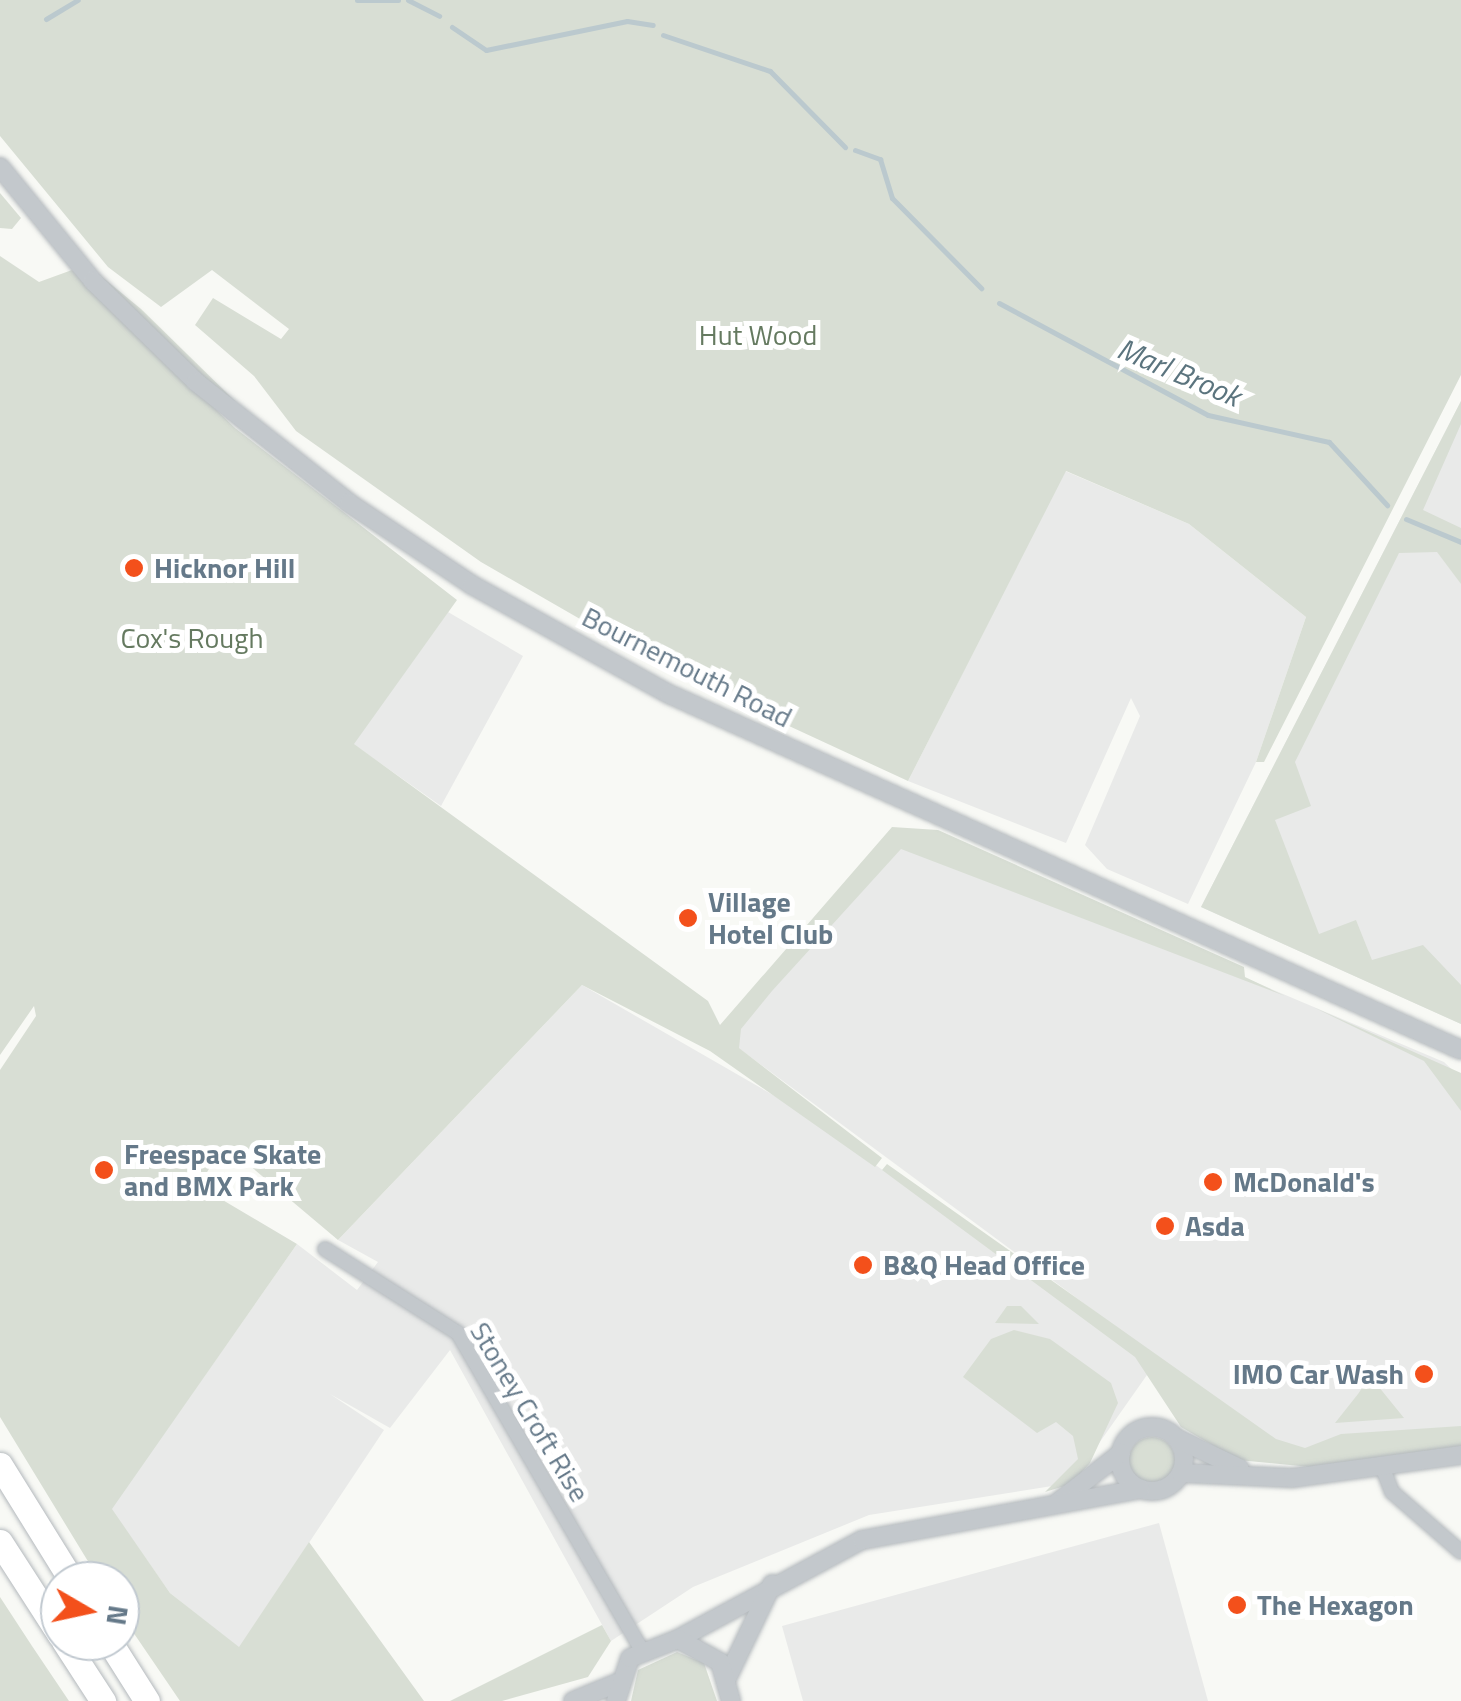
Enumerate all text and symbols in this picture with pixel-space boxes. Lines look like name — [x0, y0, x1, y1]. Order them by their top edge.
park label: Hut Wood — [699, 318, 817, 352]
water label: Marl Brook — [1112, 330, 1246, 414]
place label: Hicknor Hill — [154, 551, 295, 585]
marker: Hicknor Hill — [123, 557, 145, 579]
street label: Bournemouth Road — [577, 600, 797, 734]
park label: Cox's Rough — [121, 621, 263, 655]
place label: Village Hotel Club — [708, 885, 833, 951]
marker: Village Hotel Club — [677, 907, 699, 929]
place label: Freespace Skate and BMX Park — [124, 1137, 321, 1203]
marker: Freespace Skate and BMX Park — [93, 1159, 115, 1181]
place label: McDonald's — [1233, 1165, 1375, 1199]
marker: McDonald's — [1202, 1171, 1224, 1193]
place label: Asda — [1185, 1209, 1245, 1243]
marker: Asda — [1154, 1215, 1176, 1237]
place label: B&Q Head Office — [883, 1248, 1085, 1282]
marker: B&Q Head Office — [852, 1254, 874, 1276]
street label: Stoney Croft Rise — [463, 1316, 597, 1508]
place label: IMO Car Wash — [1233, 1357, 1404, 1391]
marker: IMO Car Wash — [1413, 1363, 1435, 1385]
north arrow — [40, 1561, 140, 1661]
place label: The Hexagon — [1257, 1588, 1414, 1622]
marker: The Hexagon — [1226, 1594, 1248, 1616]
text: N — [95, 1603, 141, 1628]

